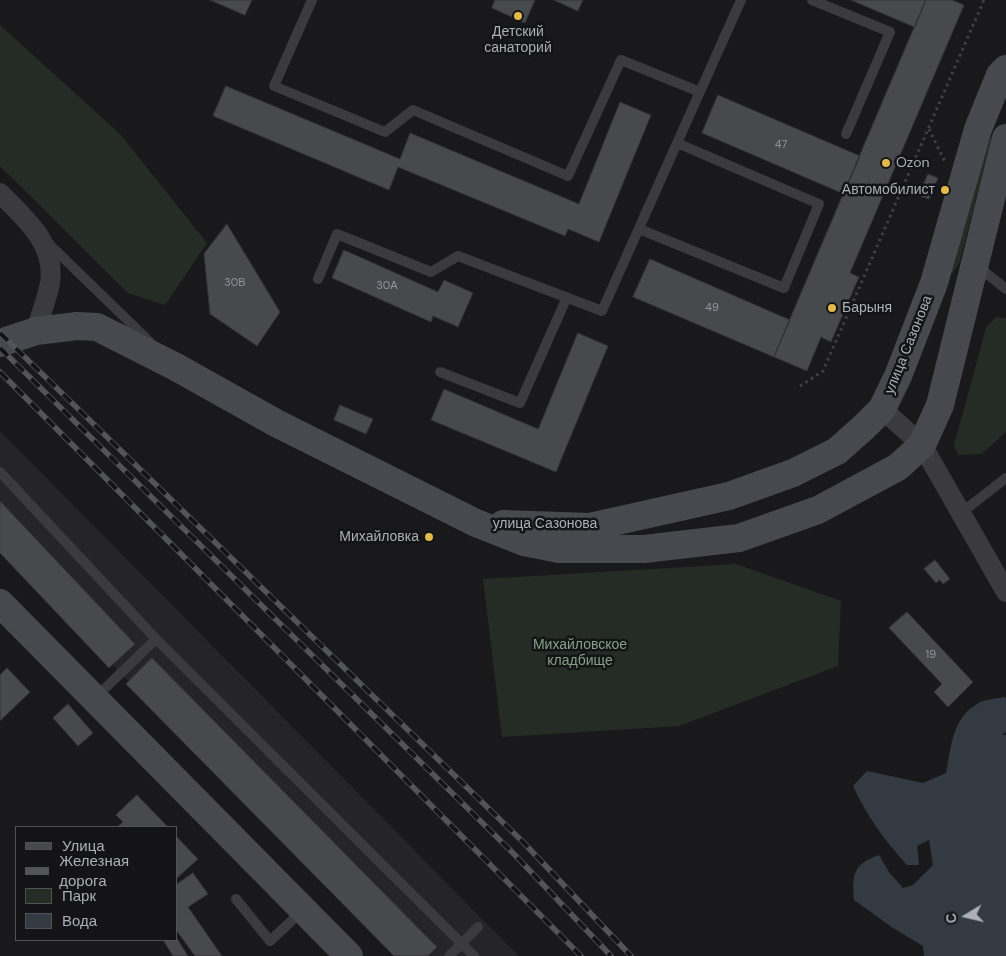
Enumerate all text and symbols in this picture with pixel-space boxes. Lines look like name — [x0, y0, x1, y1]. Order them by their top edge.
marker: Детский санаторий — [512, 10, 524, 22]
place label: Детский санаторий — [484, 24, 552, 56]
house number: 47 — [775, 138, 787, 152]
place label: Ozon — [896, 155, 930, 171]
marker: Ozon — [880, 157, 892, 169]
place label: Автомобилист — [842, 182, 935, 198]
marker: Автомобилист — [939, 184, 951, 196]
house number: 30В — [224, 276, 246, 290]
house number: 30А — [376, 279, 398, 293]
street label: улица Сазонова — [882, 293, 936, 397]
place label: Барыня — [842, 300, 892, 316]
house number: 49 — [705, 301, 719, 315]
marker: Барыня — [826, 302, 838, 314]
street label: улица Сазонова — [493, 516, 597, 532]
place label: Михайловка — [339, 529, 419, 545]
marker: Михайловка — [423, 531, 435, 543]
park label: Михайловское кладбище — [533, 637, 627, 670]
house number: 19 — [926, 648, 936, 662]
legend — [15, 826, 178, 941]
text: Улица — [62, 836, 105, 856]
text: Железная дорога — [59, 851, 129, 891]
text: Парк — [62, 886, 96, 906]
north arrow — [941, 891, 991, 941]
text: Вода — [62, 911, 97, 931]
text: С — [942, 912, 961, 925]

